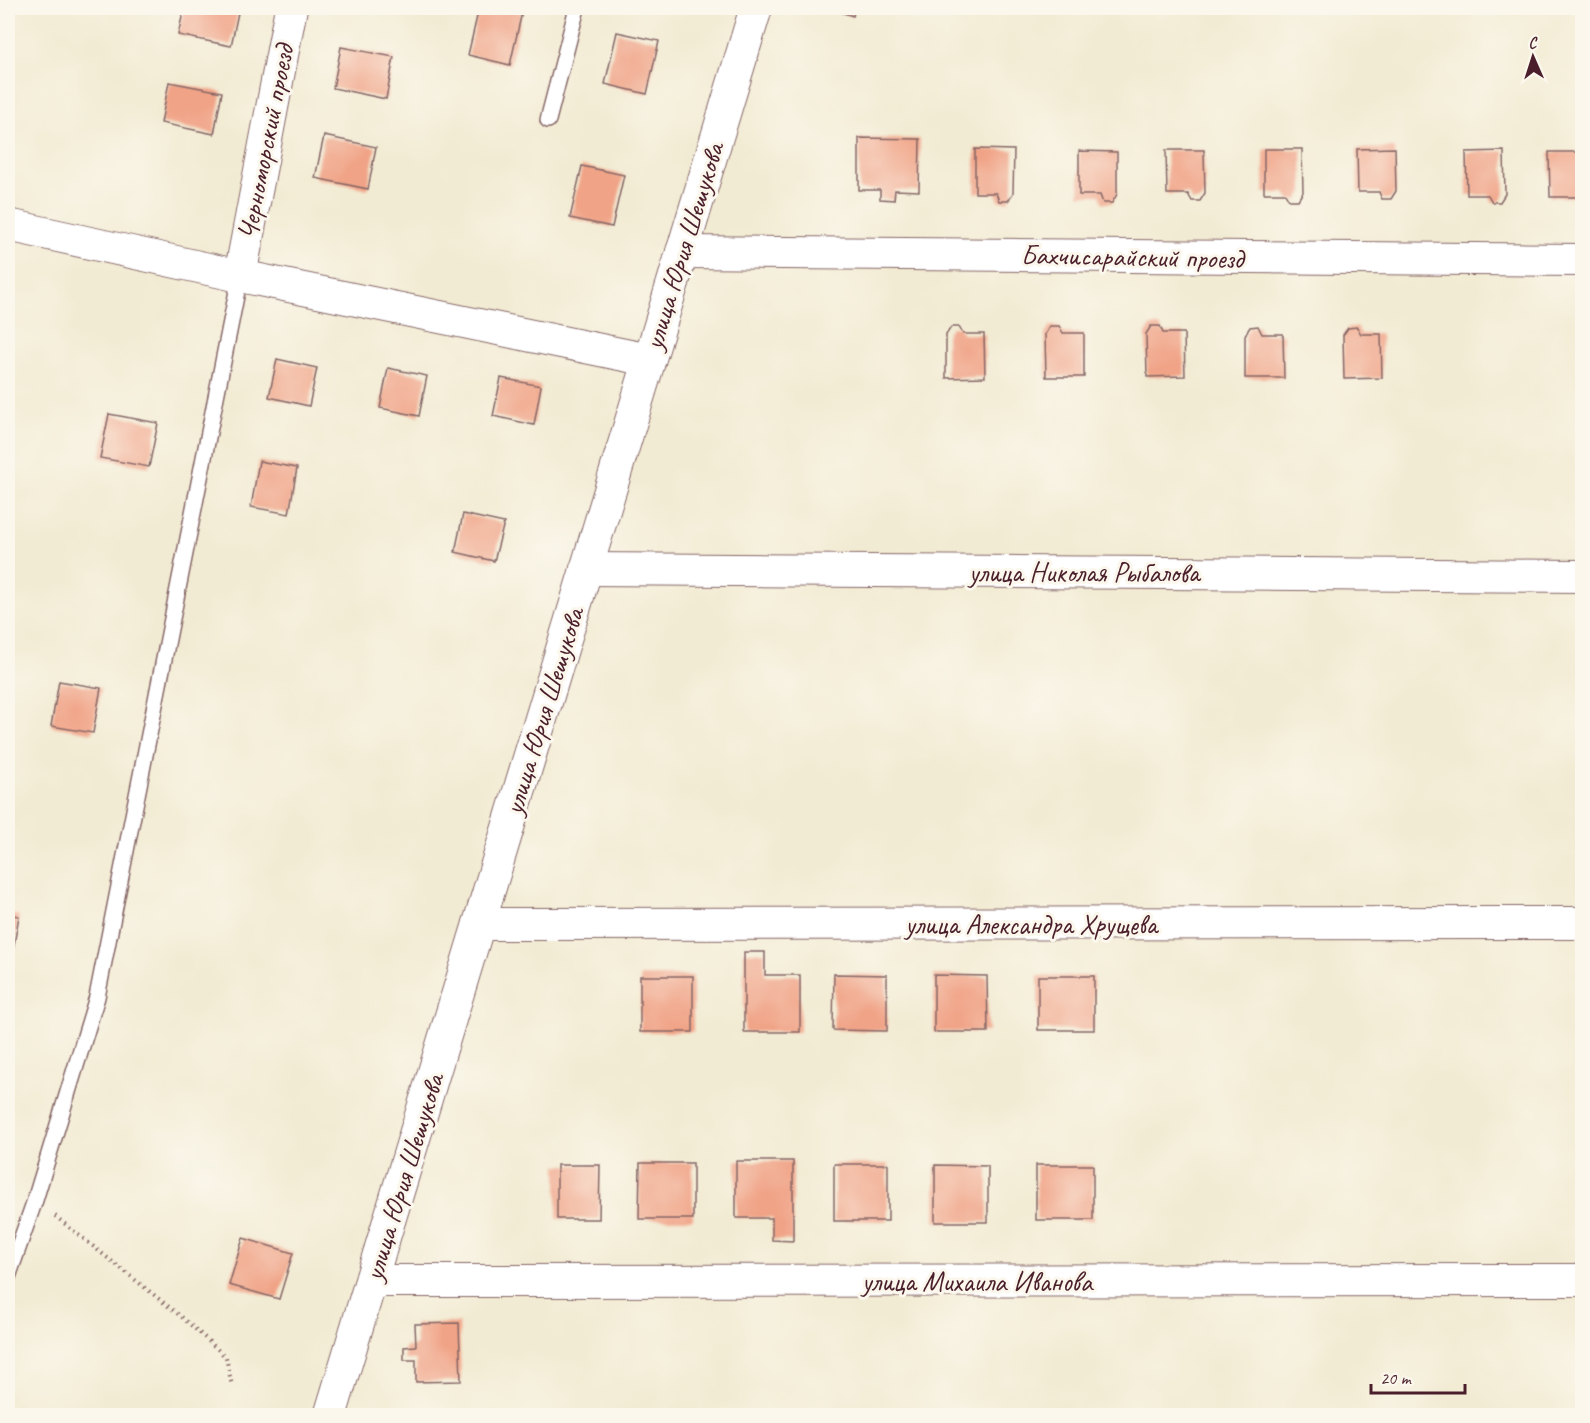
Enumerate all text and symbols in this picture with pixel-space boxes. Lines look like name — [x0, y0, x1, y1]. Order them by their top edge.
north arrow — [1503, 27, 1563, 87]
text: С — [1528, 33, 1539, 53]
street label: Черноморский проезд — [229, 39, 302, 242]
street label: улица Юрия Шешукова — [635, 136, 732, 356]
street label: Бахчисарайский проезд — [1020, 237, 1247, 276]
street label: улица Николая Рыбалова — [967, 555, 1202, 590]
street label: улица Юрия Шешукова — [495, 601, 592, 821]
street label: улица Александра Хрущева — [903, 907, 1160, 942]
street label: улица Юрия Шешукова — [355, 1067, 452, 1287]
street label: улица Михаила Иванова — [860, 1264, 1094, 1299]
scale bar — [1371, 1357, 1466, 1395]
text: 20 m — [1380, 1367, 1413, 1389]

